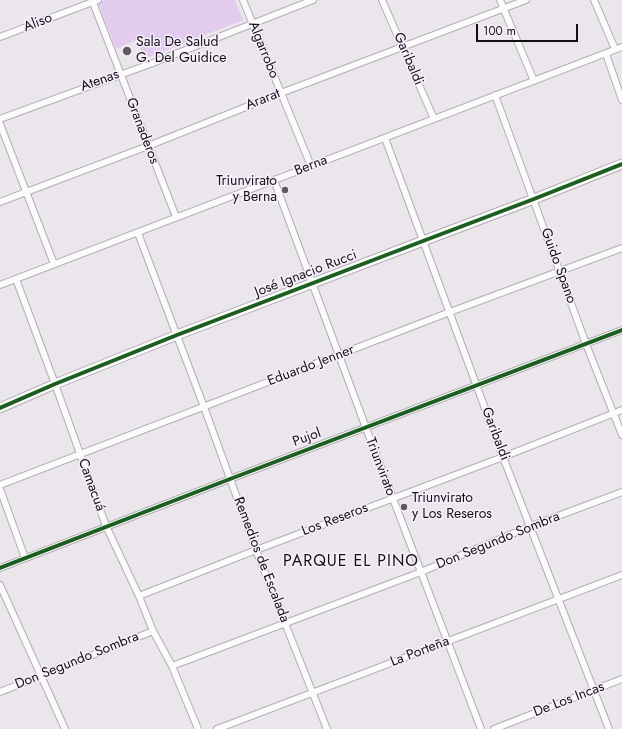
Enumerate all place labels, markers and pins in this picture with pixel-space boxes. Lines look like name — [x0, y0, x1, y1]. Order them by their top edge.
place label: Sala De Salud G. Del Guidice — [136, 35, 226, 68]
marker: Sala De Salud G. Del Guidice — [121, 45, 133, 57]
place label: Triunvirato y Berna — [216, 174, 277, 206]
marker: Triunvirato y Berna — [280, 185, 290, 195]
place label: Triunvirato y Los Reseros — [412, 491, 492, 524]
marker: Triunvirato y Los Reseros — [399, 502, 409, 512]

